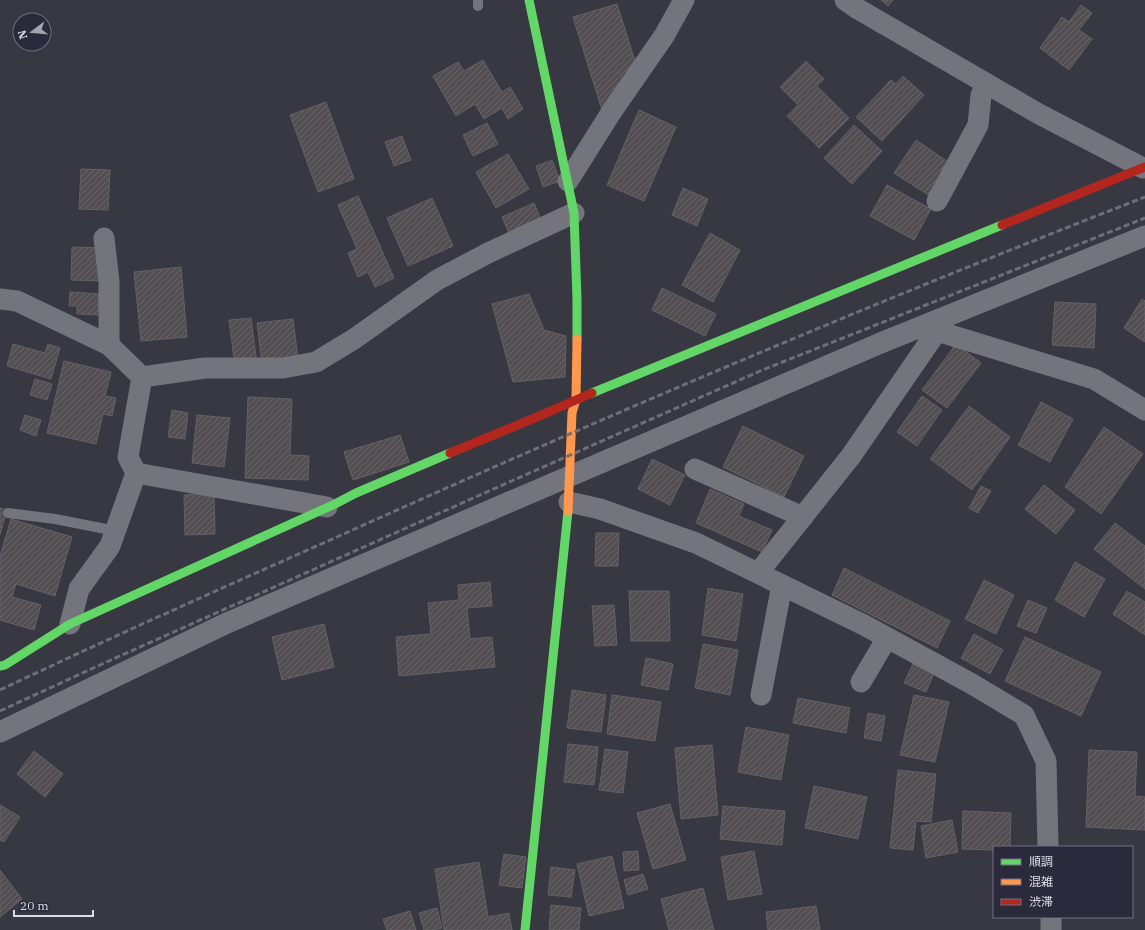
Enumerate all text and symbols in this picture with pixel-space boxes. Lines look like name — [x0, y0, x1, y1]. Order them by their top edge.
north arrow — [12, 12, 52, 52]
text: N — [14, 28, 30, 41]
legend — [993, 846, 1133, 918]
text: 順調 — [1029, 854, 1053, 869]
text: 混雑 — [1029, 874, 1053, 889]
scale bar — [14, 892, 93, 918]
text: 渋滞 — [1029, 894, 1053, 909]
text: 20 m — [20, 898, 49, 913]

